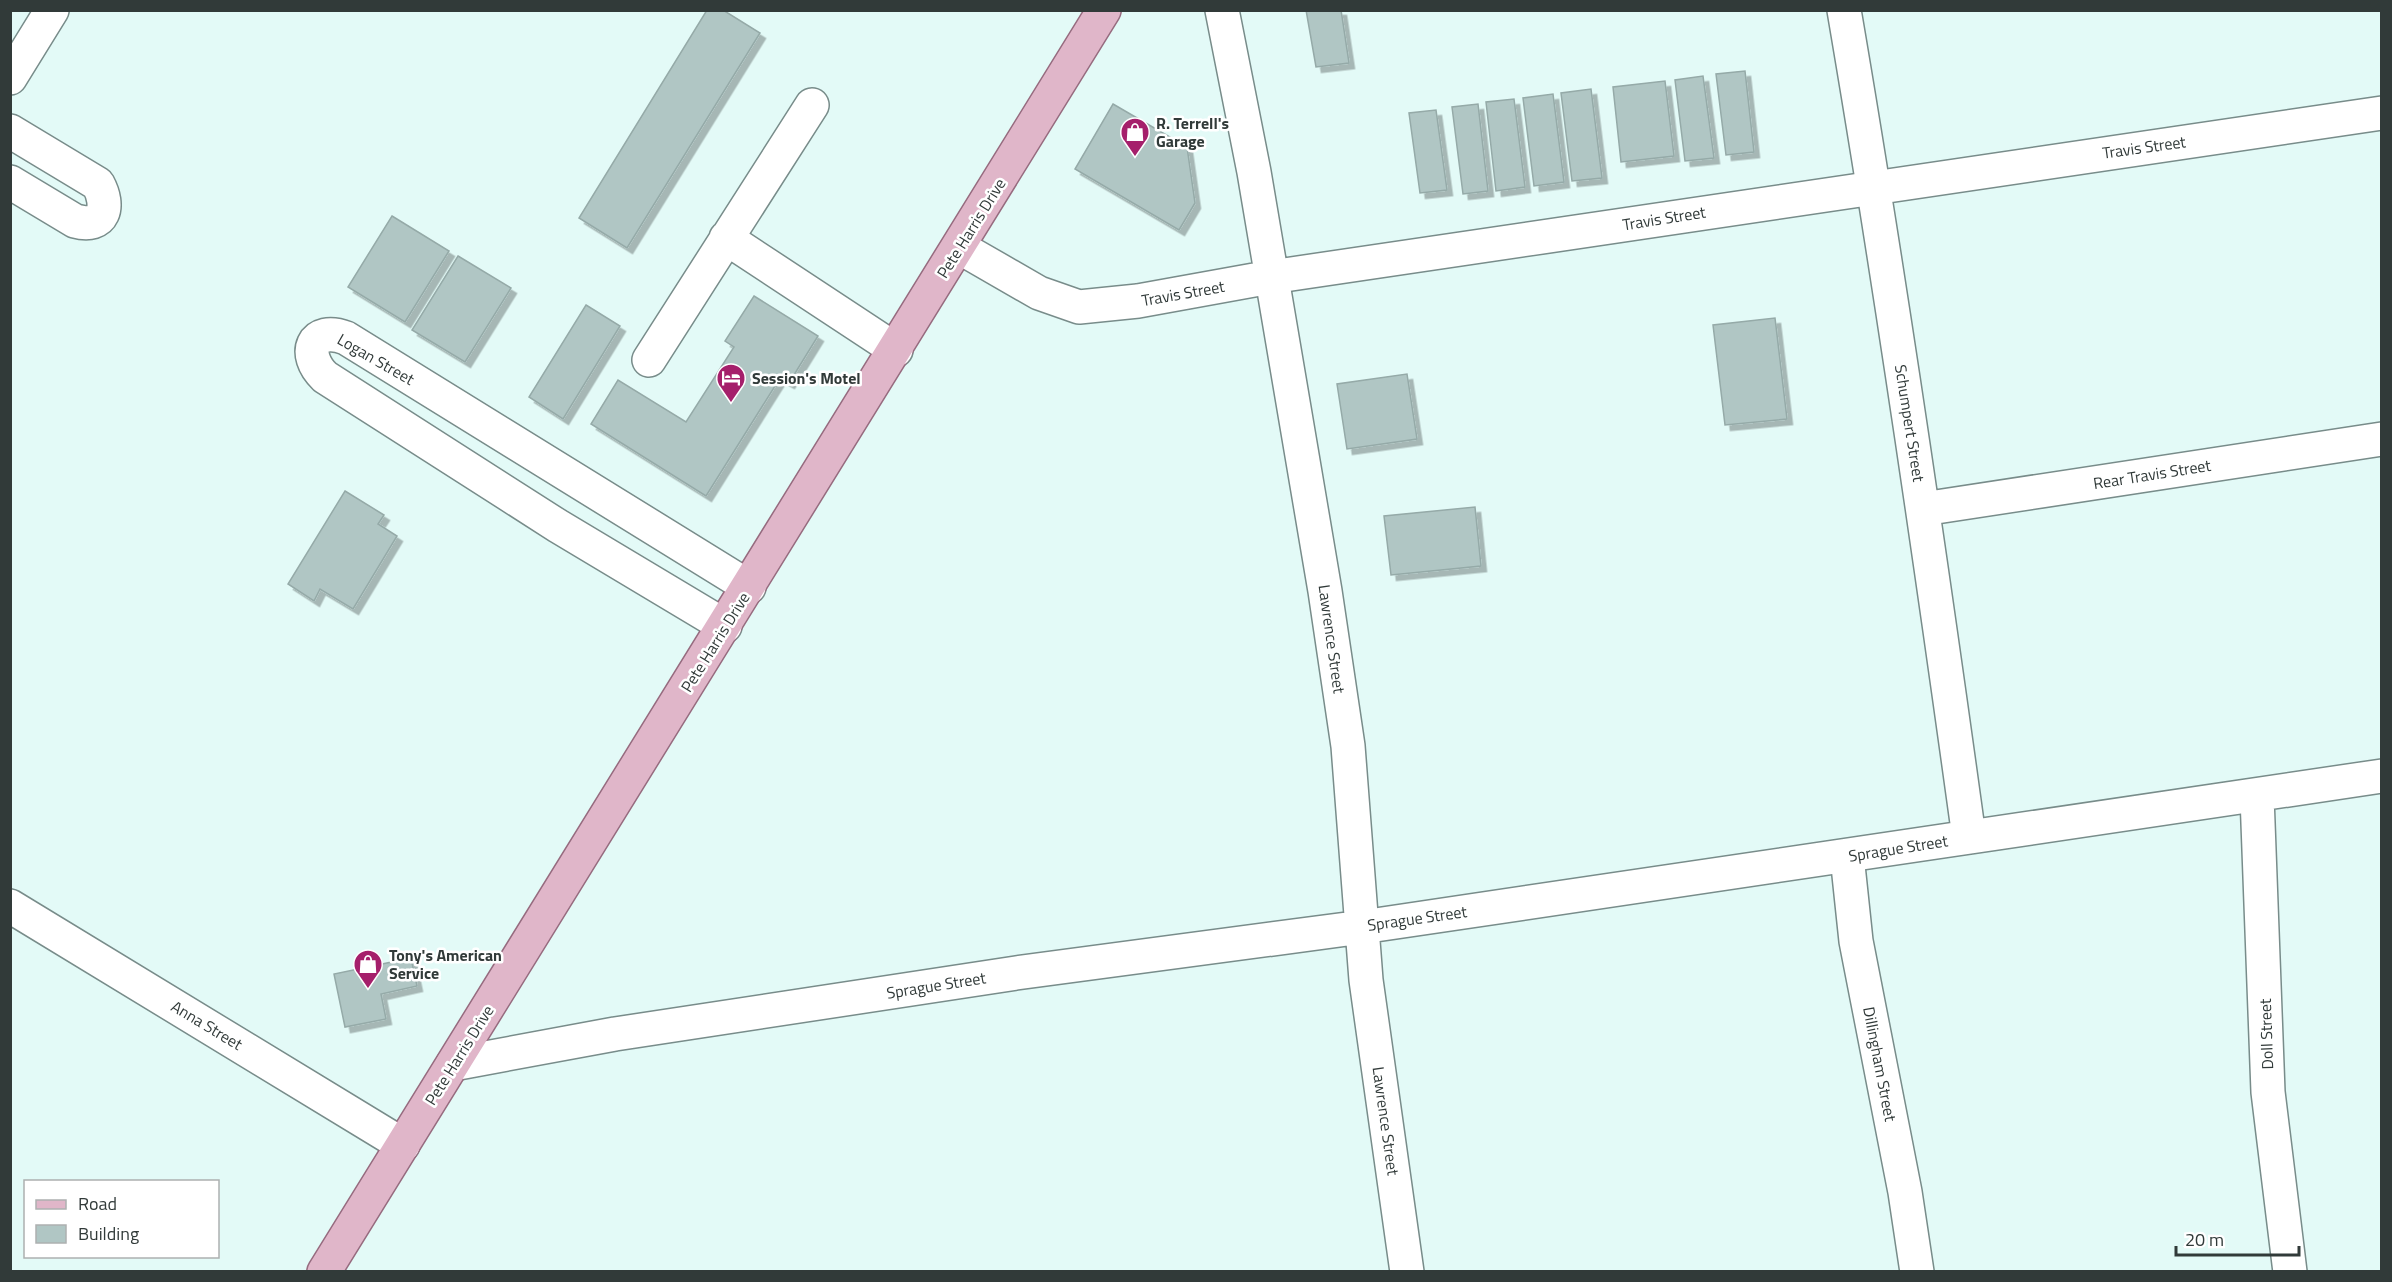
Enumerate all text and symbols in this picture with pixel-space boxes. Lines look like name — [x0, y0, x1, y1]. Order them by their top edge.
place label: R. Terrell's Garage — [1156, 111, 1229, 153]
shop icon: R. Terrell's Garage — [1119, 116, 1151, 158]
street label: Travis Street — [2101, 129, 2188, 165]
street label: Pete Harris Drive — [931, 173, 1011, 283]
street label: Travis Street — [1621, 200, 1708, 236]
street label: Travis Street — [1140, 274, 1227, 312]
street label: Logan Street — [333, 327, 419, 391]
hotel icon: Session's Motel — [715, 362, 747, 404]
street label: Schumpert Street — [1889, 363, 1931, 484]
place label: Session's Motel — [752, 366, 861, 390]
street label: Rear Travis Street — [2091, 453, 2213, 495]
street label: Lawrence Street — [1312, 583, 1352, 695]
street label: Pete Harris Drive — [675, 587, 755, 697]
street label: Sprague Street — [1847, 828, 1950, 868]
street label: Sprague Street — [1366, 899, 1469, 937]
place label: Tony's American Service — [389, 943, 502, 985]
shop icon: Tony's American Service — [352, 948, 384, 990]
street label: Sprague Street — [885, 965, 988, 1005]
street label: Anna Street — [167, 994, 248, 1056]
street label: Doll Street — [2253, 998, 2279, 1070]
street label: Pete Harris Drive — [419, 1000, 499, 1110]
street label: Dillingham Street — [1857, 1005, 1903, 1124]
street label: Lawrence Street — [1366, 1065, 1406, 1177]
legend — [24, 1180, 219, 1258]
text: Road — [78, 1190, 117, 1217]
scale bar — [2176, 1219, 2299, 1257]
text: Building — [78, 1220, 139, 1247]
text: 20 m — [2185, 1226, 2224, 1253]

